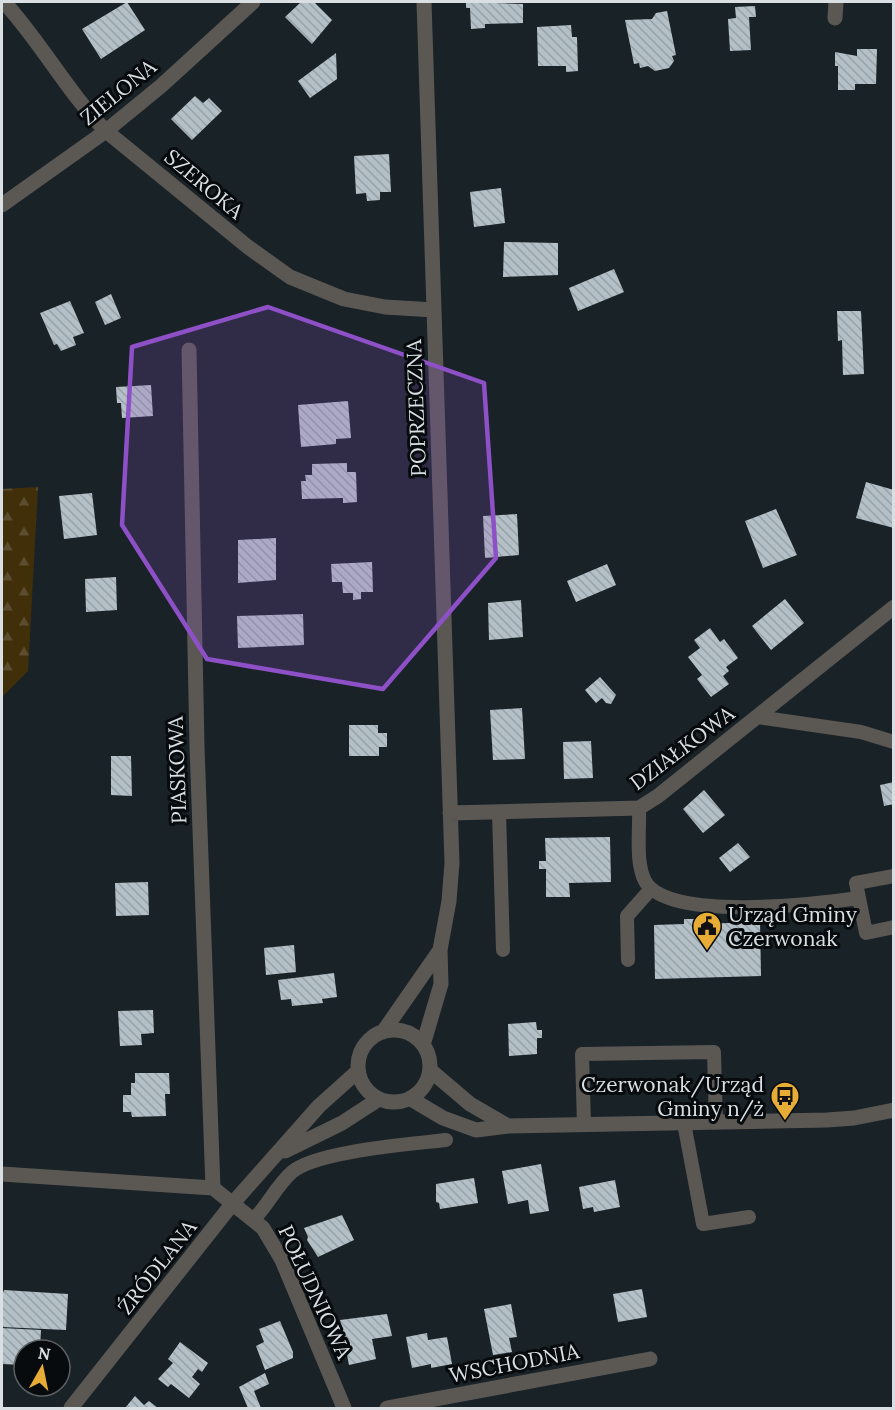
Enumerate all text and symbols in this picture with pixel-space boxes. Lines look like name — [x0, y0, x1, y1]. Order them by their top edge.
street label: ZIELONA — [74, 53, 162, 131]
street label: SZEROKA — [159, 143, 250, 225]
street label: POPRZECZNA — [400, 338, 432, 477]
street label: DZIAŁKOWA — [624, 699, 740, 796]
street label: PIASKOWA — [162, 715, 192, 824]
place label: Urząd Gminy Czerwonak — [728, 901, 857, 952]
public building icon: Urząd Gminy Czerwonak — [691, 910, 723, 952]
place label: Czerwonak/Urząd Gminy n/ż — [581, 1071, 764, 1122]
bus stop icon: Czerwonak/Urząd Gminy n/ż — [769, 1080, 801, 1122]
street label: ŹRÓDLANA — [112, 1214, 203, 1320]
street label: POŁUDNIOWA — [272, 1221, 358, 1364]
street label: WSCHODNIA — [447, 1337, 582, 1389]
north arrow — [12, 1338, 72, 1398]
text: N — [37, 1342, 52, 1364]

